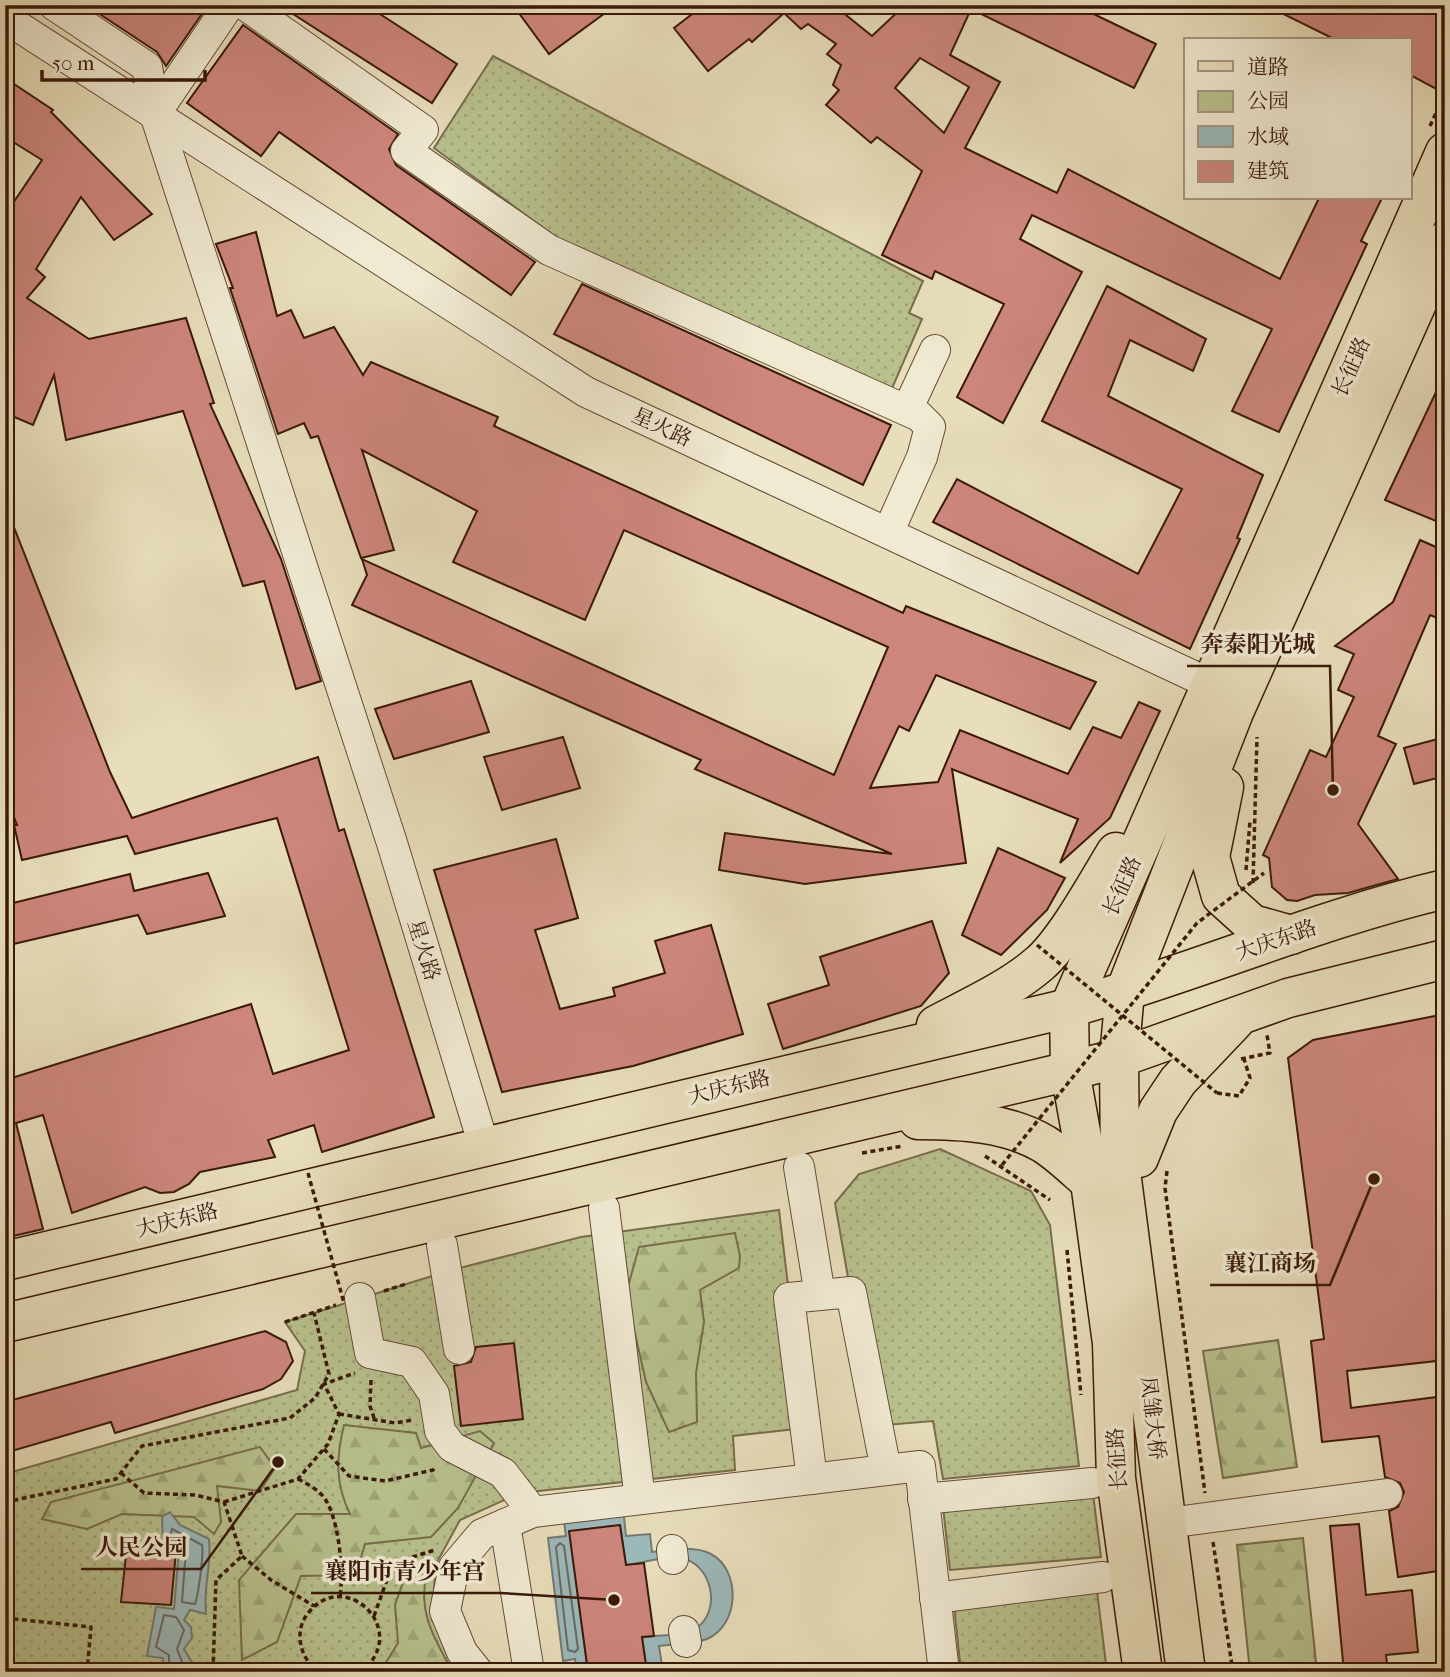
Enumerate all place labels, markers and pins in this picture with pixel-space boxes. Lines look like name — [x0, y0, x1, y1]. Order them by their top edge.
callout: 奔泰阳光城 — [1187, 622, 1330, 666]
callout: 襄江商场 — [1210, 1241, 1330, 1285]
callout: 人民公园 — [81, 1525, 201, 1569]
callout: 襄阳市青少年宫 — [311, 1549, 500, 1593]

